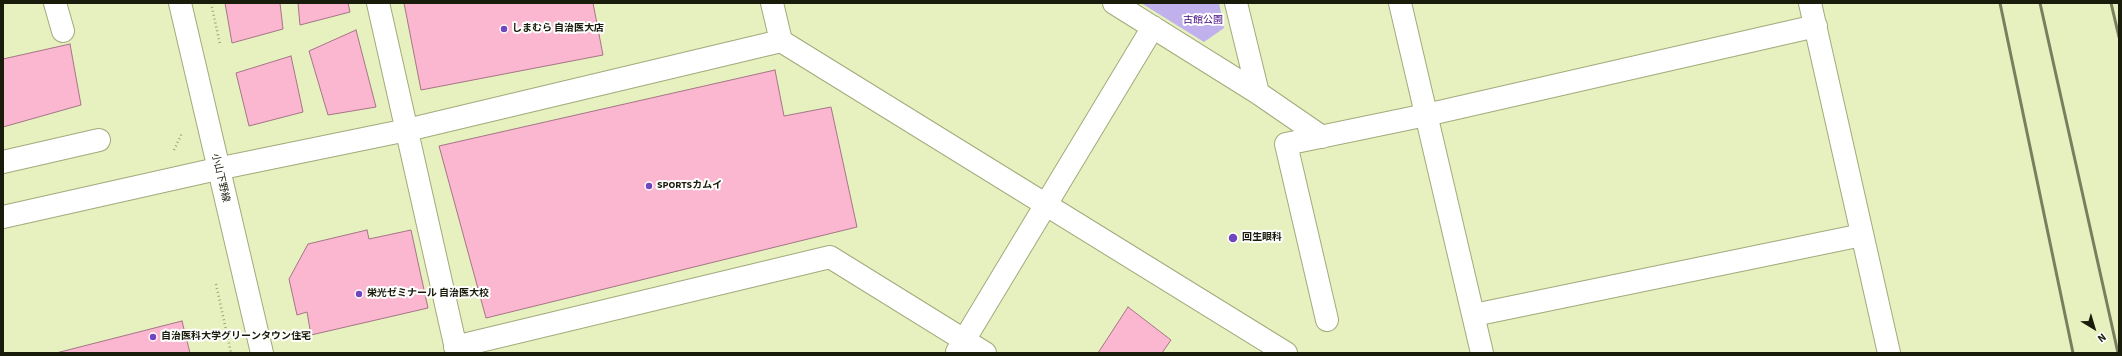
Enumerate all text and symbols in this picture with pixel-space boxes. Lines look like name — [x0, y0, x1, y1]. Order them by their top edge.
park label: 古館公園 — [1183, 15, 1223, 27]
place label: しまむら 自治医大店 — [512, 23, 604, 35]
marker: しまむら 自治医大店 — [499, 24, 509, 34]
street label: 小山下野線 — [209, 152, 231, 204]
place label: SPORTSカムイ — [657, 180, 722, 192]
marker: SPORTSカムイ — [644, 181, 654, 191]
marker: 回生眼科 — [1227, 232, 1239, 244]
place label: 回生眼科 — [1242, 232, 1282, 244]
place label: 栄光ゼミナール 自治医大校 — [367, 288, 489, 300]
marker: 栄光ゼミナール 自治医大校 — [354, 289, 364, 299]
north arrow — [2074, 308, 2114, 348]
text: N — [2094, 330, 2109, 346]
place label: 自治医科大学グリーンタウン住宅 — [161, 331, 311, 343]
marker: 自治医科大学グリーンタウン住宅 — [148, 332, 158, 342]

